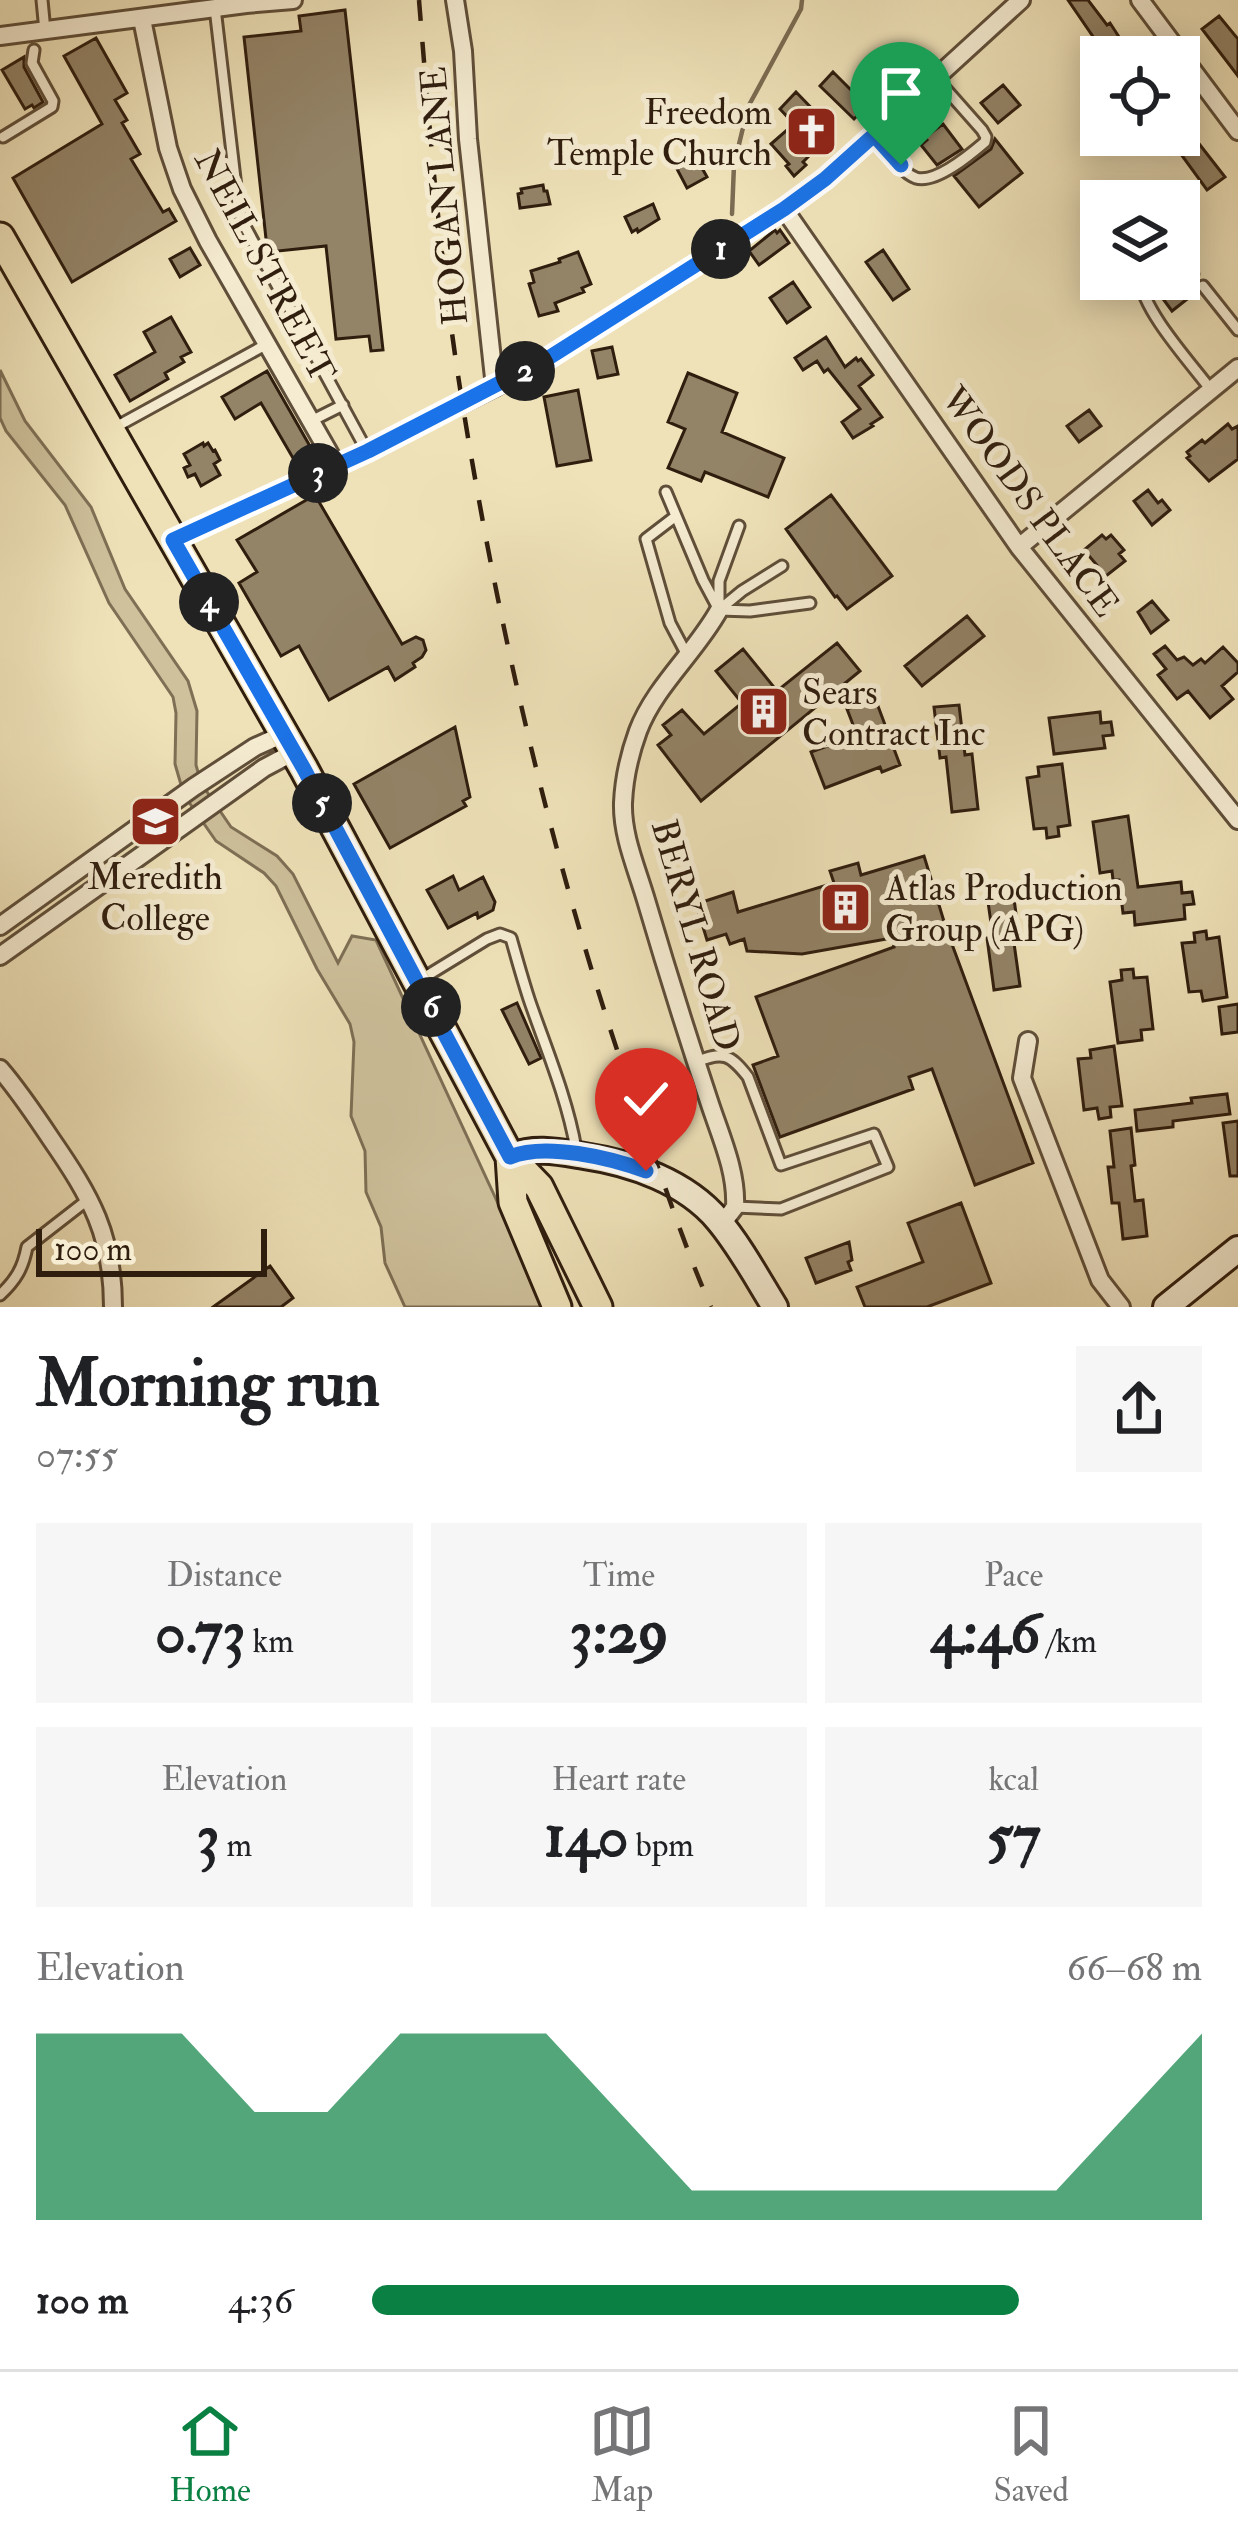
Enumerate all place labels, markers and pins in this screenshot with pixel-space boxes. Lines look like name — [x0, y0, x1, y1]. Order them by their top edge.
pin — [850, 42, 952, 165]
place label: Freedom Temple Church — [547, 90, 772, 176]
church icon: Freedom Temple Church — [783, 104, 839, 160]
pin: 1 — [691, 219, 751, 279]
pin: 2 — [495, 341, 555, 401]
pin: 3 — [288, 443, 348, 503]
pin: 4 — [179, 572, 239, 632]
place label: Sears Contract Inc — [802, 670, 985, 756]
building icon: Sears Contract Inc — [735, 684, 791, 740]
pin: 5 — [292, 773, 352, 833]
school or university icon: Meredith College — [127, 793, 183, 849]
place label: Meredith College — [87, 855, 223, 941]
place label: Atlas Production Group (APG) — [884, 866, 1123, 952]
building icon: Atlas Production Group (APG) — [818, 880, 874, 936]
pin: 6 — [401, 977, 461, 1037]
pin — [595, 1048, 697, 1171]

